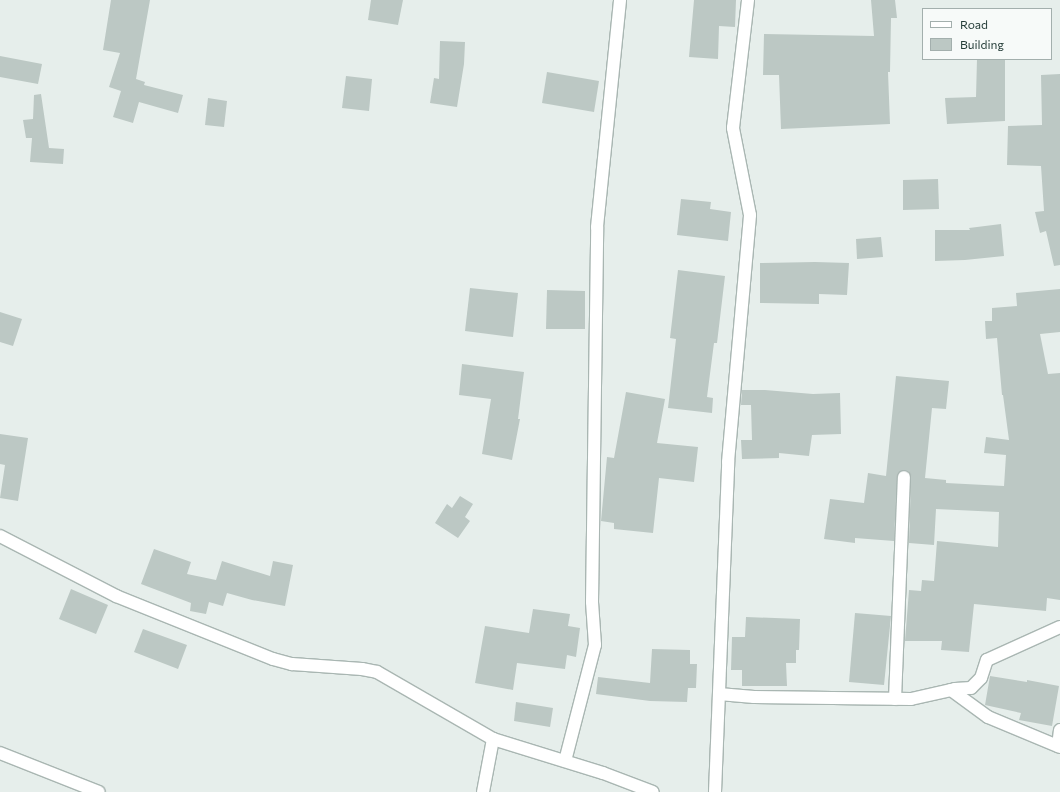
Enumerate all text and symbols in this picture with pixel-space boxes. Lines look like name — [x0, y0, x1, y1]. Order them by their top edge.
legend — [922, 8, 1052, 60]
text: Road — [960, 17, 988, 31]
text: Building — [960, 37, 1004, 51]

